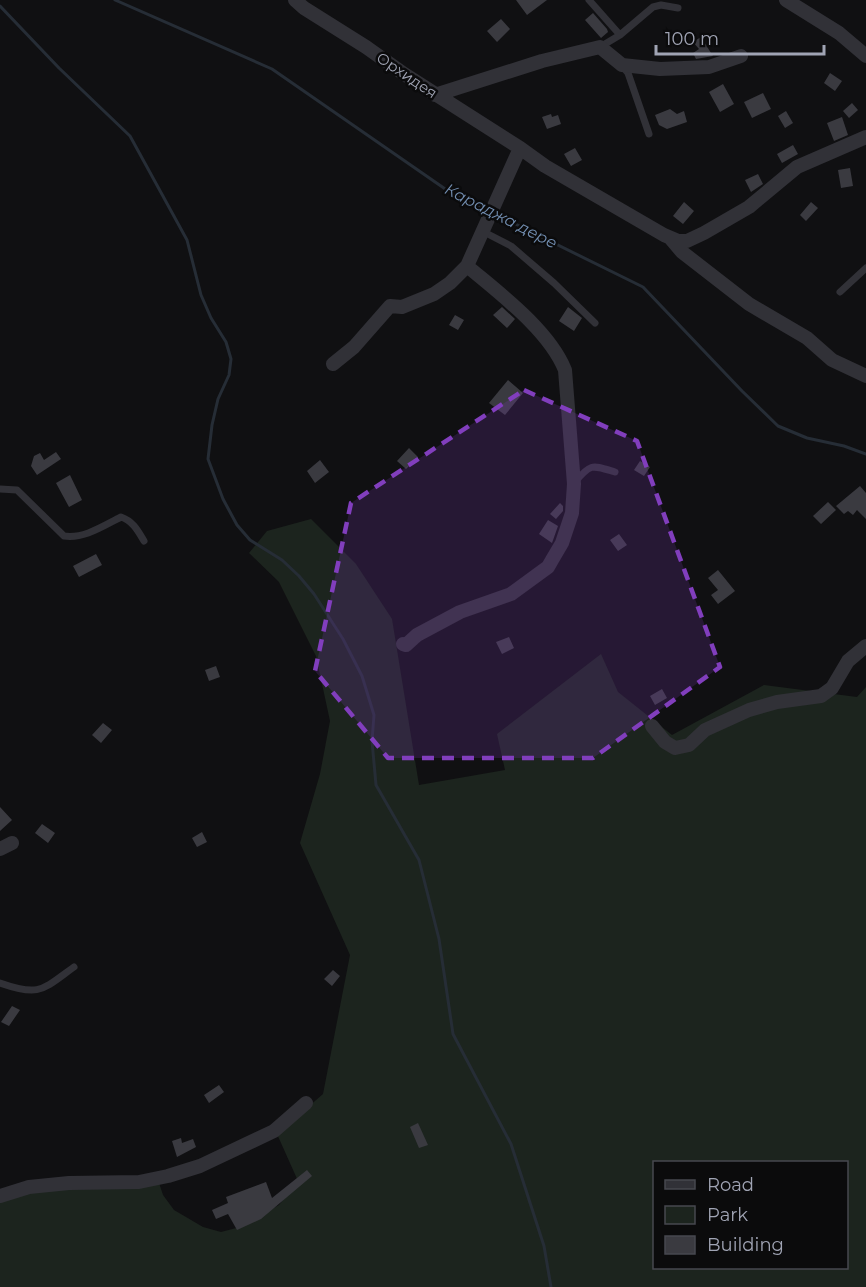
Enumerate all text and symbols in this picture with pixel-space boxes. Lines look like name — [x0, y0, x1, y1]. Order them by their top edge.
scale bar — [656, 18, 824, 56]
text: 100 m — [665, 28, 719, 50]
street label: Орхидея — [373, 48, 441, 102]
water label: Караджа дере — [442, 179, 560, 253]
legend — [653, 1161, 848, 1269]
text: Road — [707, 1174, 754, 1196]
text: Park — [707, 1204, 748, 1226]
text: Building — [707, 1234, 784, 1256]

